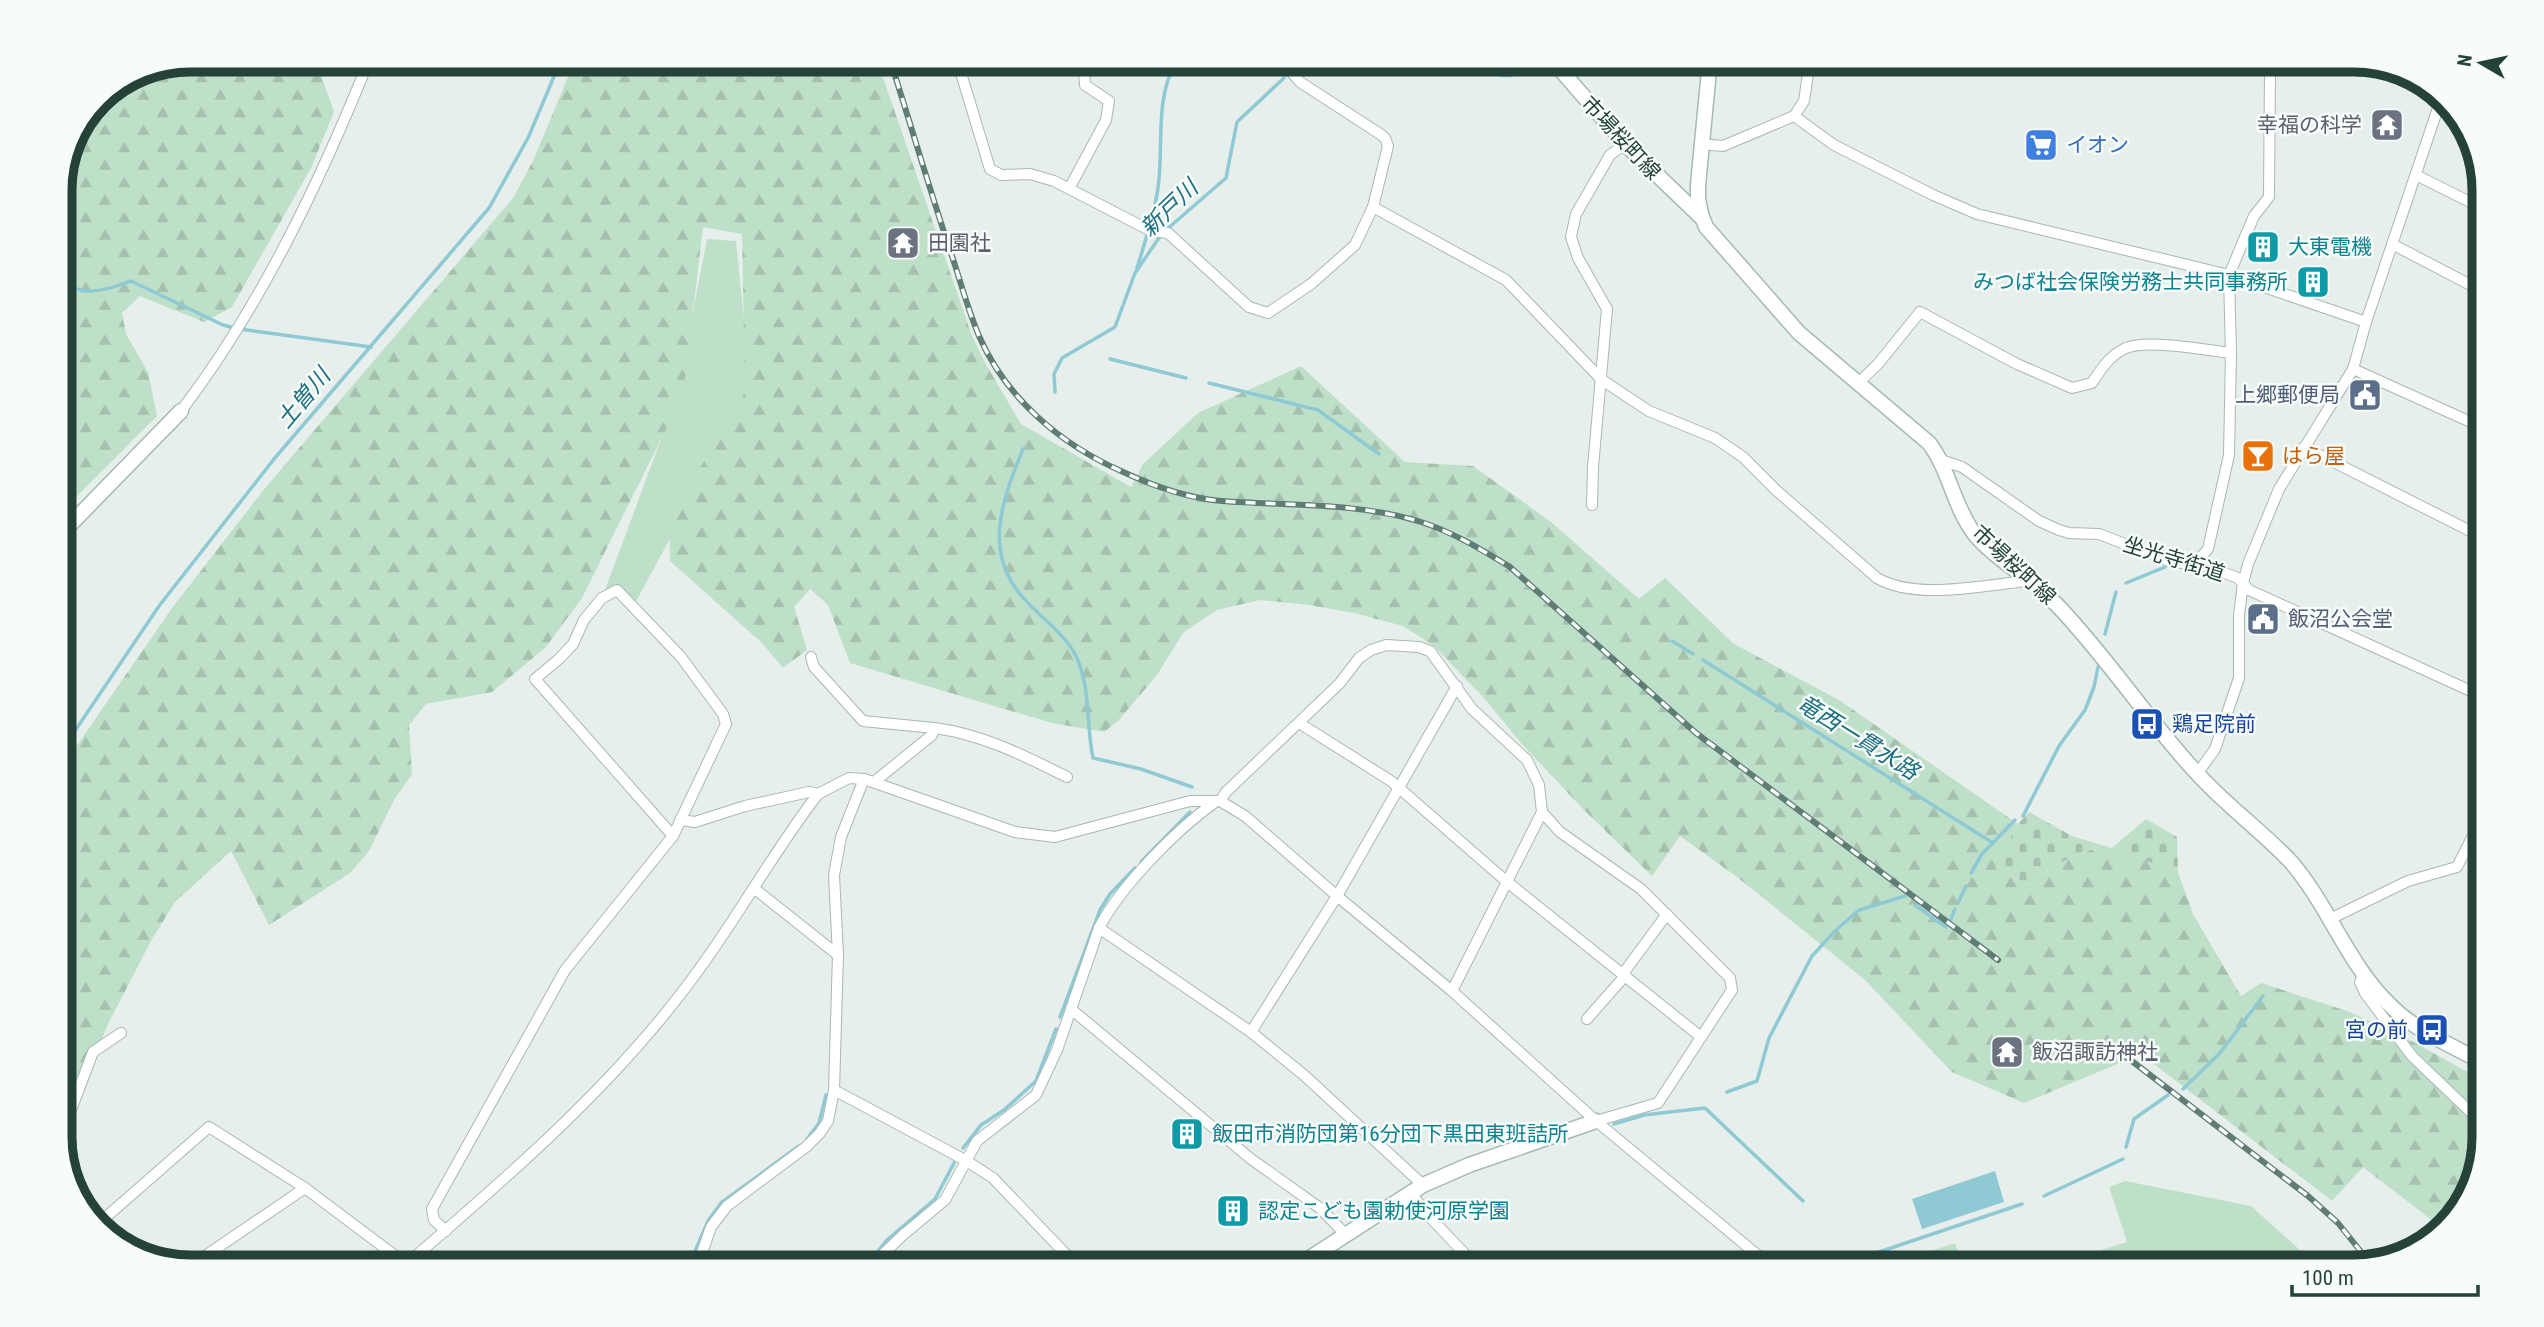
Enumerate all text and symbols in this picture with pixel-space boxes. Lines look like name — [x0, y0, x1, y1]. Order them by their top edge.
north arrow — [2446, 28, 2516, 98]
text: N — [2452, 53, 2477, 68]
street label: 市場桜町線 — [1576, 91, 1666, 185]
temple icon: 幸福の科学 — [2368, 106, 2406, 144]
place label: 幸福の科学 — [2257, 113, 2362, 137]
supermarket icon: イオン — [2022, 126, 2060, 164]
place label: イオン — [2066, 133, 2129, 157]
water label: 新戸川 — [1135, 173, 1206, 242]
temple icon: 田園社 — [884, 224, 922, 262]
building icon: 大東電機 — [2244, 228, 2282, 266]
place label: 田園社 — [928, 231, 991, 255]
place label: 大東電機 — [2288, 235, 2372, 259]
building icon: みつば社会保険労務士共同事務所 — [2294, 263, 2332, 301]
place label: みつば社会保険労務士共同事務所 — [1973, 270, 2288, 294]
water label: 土曽川 — [271, 361, 338, 433]
public building icon: 上郷郵便局 — [2346, 376, 2384, 414]
place label: 上郷郵便局 — [2235, 383, 2340, 407]
bar icon: はら屋 — [2239, 437, 2277, 475]
place label: はら屋 — [2282, 444, 2345, 468]
street label: 市場桜町線 — [1967, 520, 2061, 610]
street label: 坐光寺街道 — [2120, 532, 2228, 586]
public building icon: 飯沼公会堂 — [2244, 600, 2282, 638]
place label: 飯沼公会堂 — [2288, 607, 2393, 631]
water label: 竜西一貫水路 — [1792, 689, 1925, 786]
bus stop icon: 鶏足院前 — [2128, 705, 2166, 743]
place label: 鶏足院前 — [2172, 712, 2256, 736]
bus stop icon: 宮の前 — [2413, 1011, 2451, 1049]
place label: 宮の前 — [2345, 1018, 2408, 1042]
temple icon: 飯沼諏訪神社 — [1988, 1033, 2026, 1071]
place label: 飯沼諏訪神社 — [2032, 1040, 2158, 1064]
building icon: 飯田市消防団第16分団下黒田東班詰所 — [1168, 1115, 1206, 1153]
place label: 飯田市消防団第16分団下黒田東班詰所 — [1212, 1122, 1569, 1146]
building icon: 認定こども園勅使河原学園 — [1214, 1192, 1252, 1230]
place label: 認定こども園勅使河原学園 — [1258, 1199, 1510, 1223]
scale bar — [2292, 1254, 2478, 1298]
text: 100 m — [2302, 1266, 2354, 1290]

